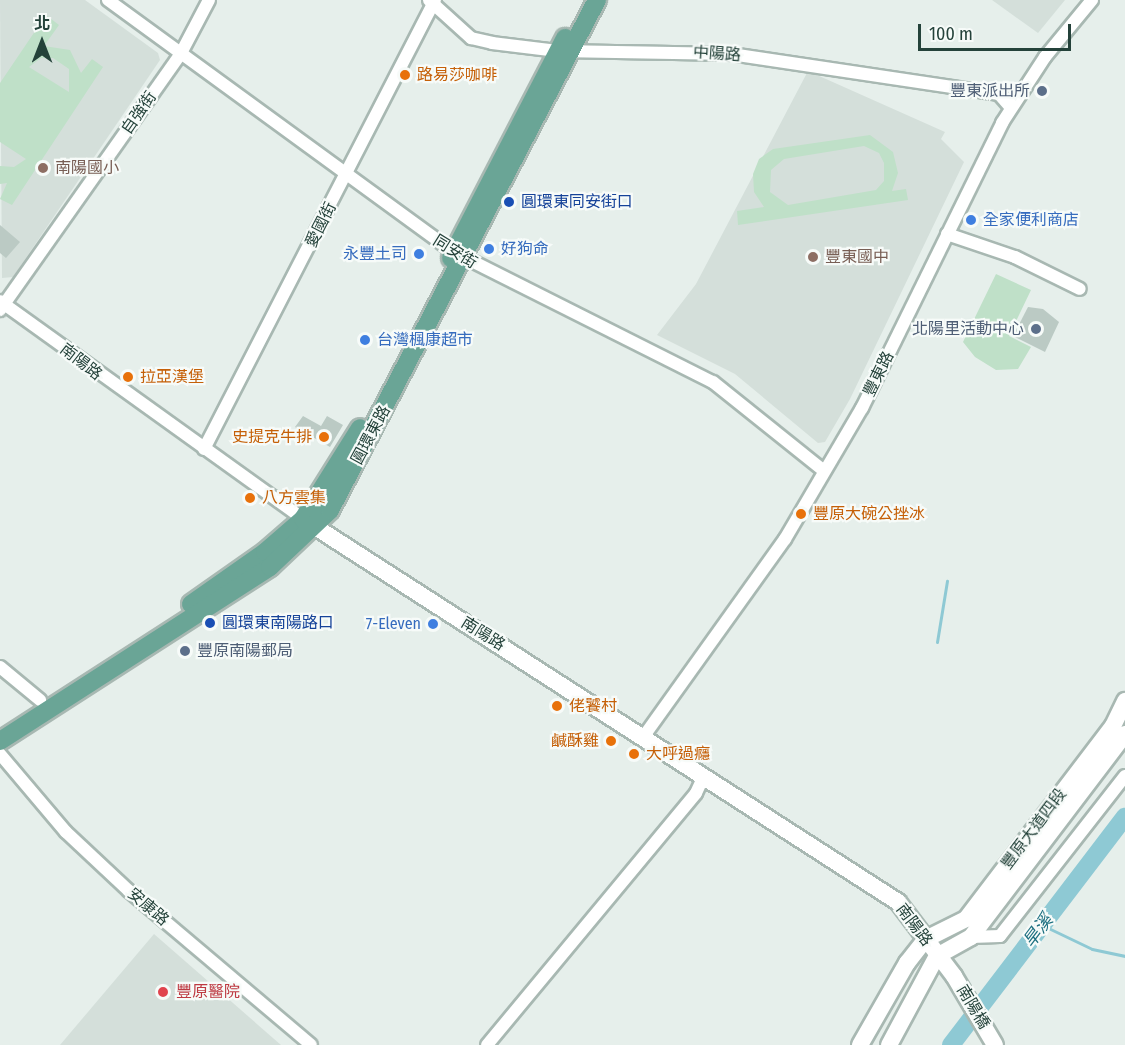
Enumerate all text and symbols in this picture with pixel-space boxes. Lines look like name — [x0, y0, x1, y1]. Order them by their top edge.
north arrow — [12, 12, 72, 72]
scale bar — [921, 12, 1074, 50]
text: 北 — [34, 14, 50, 33]
text: 100 m — [929, 23, 973, 45]
street label: 中陽路 — [692, 43, 742, 65]
place label: 路易莎咖啡 — [417, 65, 497, 85]
marker: 路易莎咖啡 — [398, 68, 412, 82]
place label: 豐東派出所 — [950, 81, 1030, 101]
marker: 豐東派出所 — [1035, 84, 1049, 98]
street label: 自強街 — [117, 88, 161, 138]
place label: 南陽國小 — [55, 158, 119, 178]
marker: 南陽國小 — [36, 161, 50, 175]
place label: 圓環東同安街口 — [521, 192, 633, 212]
marker: 圓環東同安街口 — [502, 195, 516, 209]
street label: 愛國街 — [302, 199, 340, 251]
place label: 全家便利商店 — [983, 210, 1079, 230]
marker: 全家便利商店 — [964, 213, 978, 227]
street label: 同安街 — [430, 231, 480, 273]
place label: 好狗命 — [501, 239, 549, 259]
marker: 好狗命 — [482, 242, 496, 256]
place label: 永豐土司 — [343, 244, 407, 264]
marker: 永豐土司 — [412, 247, 426, 261]
place label: 豐東國中 — [825, 247, 889, 267]
marker: 豐東國中 — [806, 250, 820, 264]
place label: 北陽里活動中心 — [912, 319, 1024, 339]
marker: 北陽里活動中心 — [1029, 322, 1043, 336]
place label: 台灣楓康超市 — [377, 330, 473, 350]
marker: 台灣楓康超市 — [358, 333, 372, 347]
street label: 南陽路 — [56, 340, 106, 384]
street label: 豐東路 — [860, 348, 898, 400]
place label: 拉亞漢堡 — [140, 367, 204, 387]
marker: 拉亞漢堡 — [121, 370, 135, 384]
street label: 圓環東路 — [348, 402, 394, 468]
place label: 史提克牛排 — [232, 427, 312, 447]
marker: 史提克牛排 — [317, 430, 331, 444]
place label: 八方雲集 — [262, 488, 326, 508]
marker: 八方雲集 — [243, 491, 257, 505]
place label: 豐原大碗公挫冰 — [813, 504, 925, 524]
marker: 豐原大碗公挫冰 — [794, 507, 808, 521]
place label: 圓環東南陽路口 — [222, 613, 334, 633]
street label: 南陽路 — [458, 613, 508, 655]
place label: 7-Eleven — [366, 614, 421, 634]
marker: 圓環東南陽路口 — [203, 616, 217, 630]
marker: 7-Eleven — [426, 617, 440, 631]
place label: 豐原南陽郵局 — [197, 641, 293, 661]
marker: 豐原南陽郵局 — [178, 644, 192, 658]
place label: 佬饕村 — [569, 696, 617, 716]
marker: 佬饕村 — [550, 699, 564, 713]
place label: 鹹酥雞 — [551, 731, 599, 751]
marker: 鹹酥雞 — [604, 734, 618, 748]
place label: 大呼過癮 — [646, 744, 710, 764]
marker: 大呼過癮 — [627, 747, 641, 761]
street label: 豐原大道四段 — [997, 785, 1071, 873]
street label: 安康路 — [124, 884, 172, 930]
street label: 南陽路 — [892, 900, 936, 950]
water label: 旱溪 — [1019, 910, 1057, 952]
street label: 南陽橋 — [952, 981, 994, 1033]
place label: 豐原醫院 — [176, 982, 240, 1002]
marker: 豐原醫院 — [154, 983, 172, 1001]

